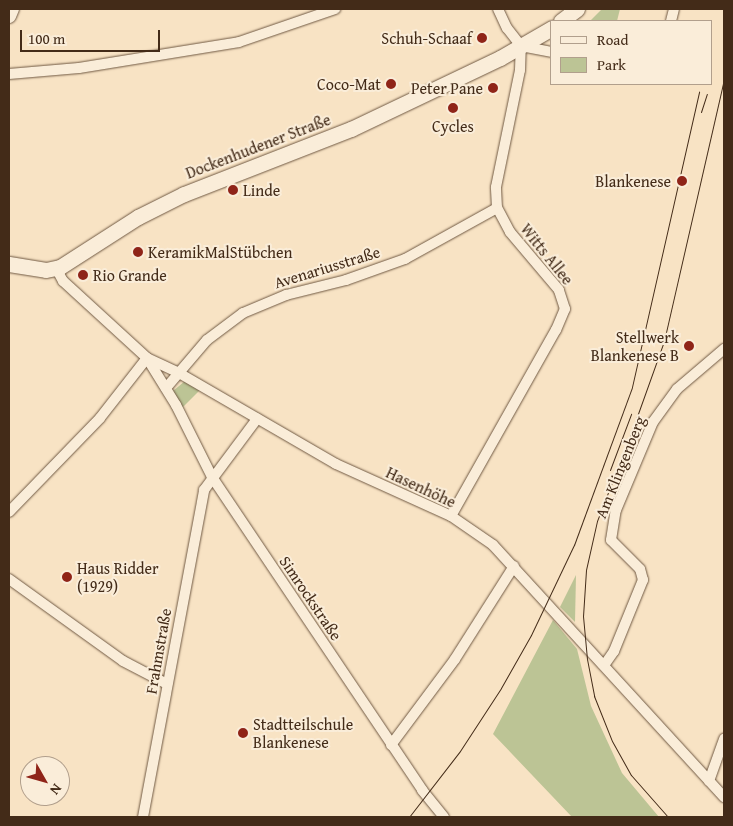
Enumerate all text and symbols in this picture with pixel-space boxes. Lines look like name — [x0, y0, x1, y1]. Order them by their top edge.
scale bar — [22, 20, 162, 52]
legend — [550, 20, 713, 85]
text: 100 m — [28, 28, 65, 49]
place label: Schuh-Schaaf — [381, 28, 472, 48]
text: Road — [597, 29, 628, 50]
marker: Schuh-Schaaf — [476, 32, 488, 44]
text: Park — [597, 54, 626, 75]
place label: Coco-Mat — [317, 74, 381, 94]
marker: Coco-Mat — [385, 78, 397, 90]
place label: Peter Pane — [411, 78, 483, 98]
marker: Peter Pane — [487, 82, 499, 94]
marker: Cycles — [447, 102, 459, 114]
street label: Dockenhudener Straße — [183, 110, 333, 182]
place label: Cycles — [432, 116, 474, 136]
place label: Blankenese — [595, 171, 671, 191]
marker: Blankenese — [675, 174, 689, 188]
place label: Linde — [243, 180, 280, 200]
marker: Linde — [227, 184, 239, 196]
street label: Witts Allee — [517, 220, 577, 288]
place label: KeramikMalStübchen — [148, 242, 293, 262]
street label: Avenariusstraße — [272, 242, 382, 292]
marker: KeramikMalStübchen — [132, 246, 144, 258]
place label: Rio Grande — [93, 265, 167, 285]
marker: Rio Grande — [77, 269, 89, 281]
place label: Stellwerk Blankenese B — [591, 327, 679, 365]
marker: Stellwerk Blankenese B — [683, 340, 695, 352]
street label: Am Klingenberg — [591, 413, 649, 521]
street label: Hasenhöhe — [383, 463, 459, 511]
street label: Simrockstraße — [276, 552, 346, 644]
place label: Haus Ridder (1929) — [77, 558, 159, 596]
marker: Haus Ridder (1929) — [61, 571, 73, 583]
street label: Frahmstraße — [141, 607, 175, 695]
place label: Stadtteilschule Blankenese — [253, 714, 353, 752]
marker: Stadtteilschule Blankenese — [237, 727, 249, 739]
north arrow — [20, 756, 70, 806]
text: N — [45, 780, 67, 799]

